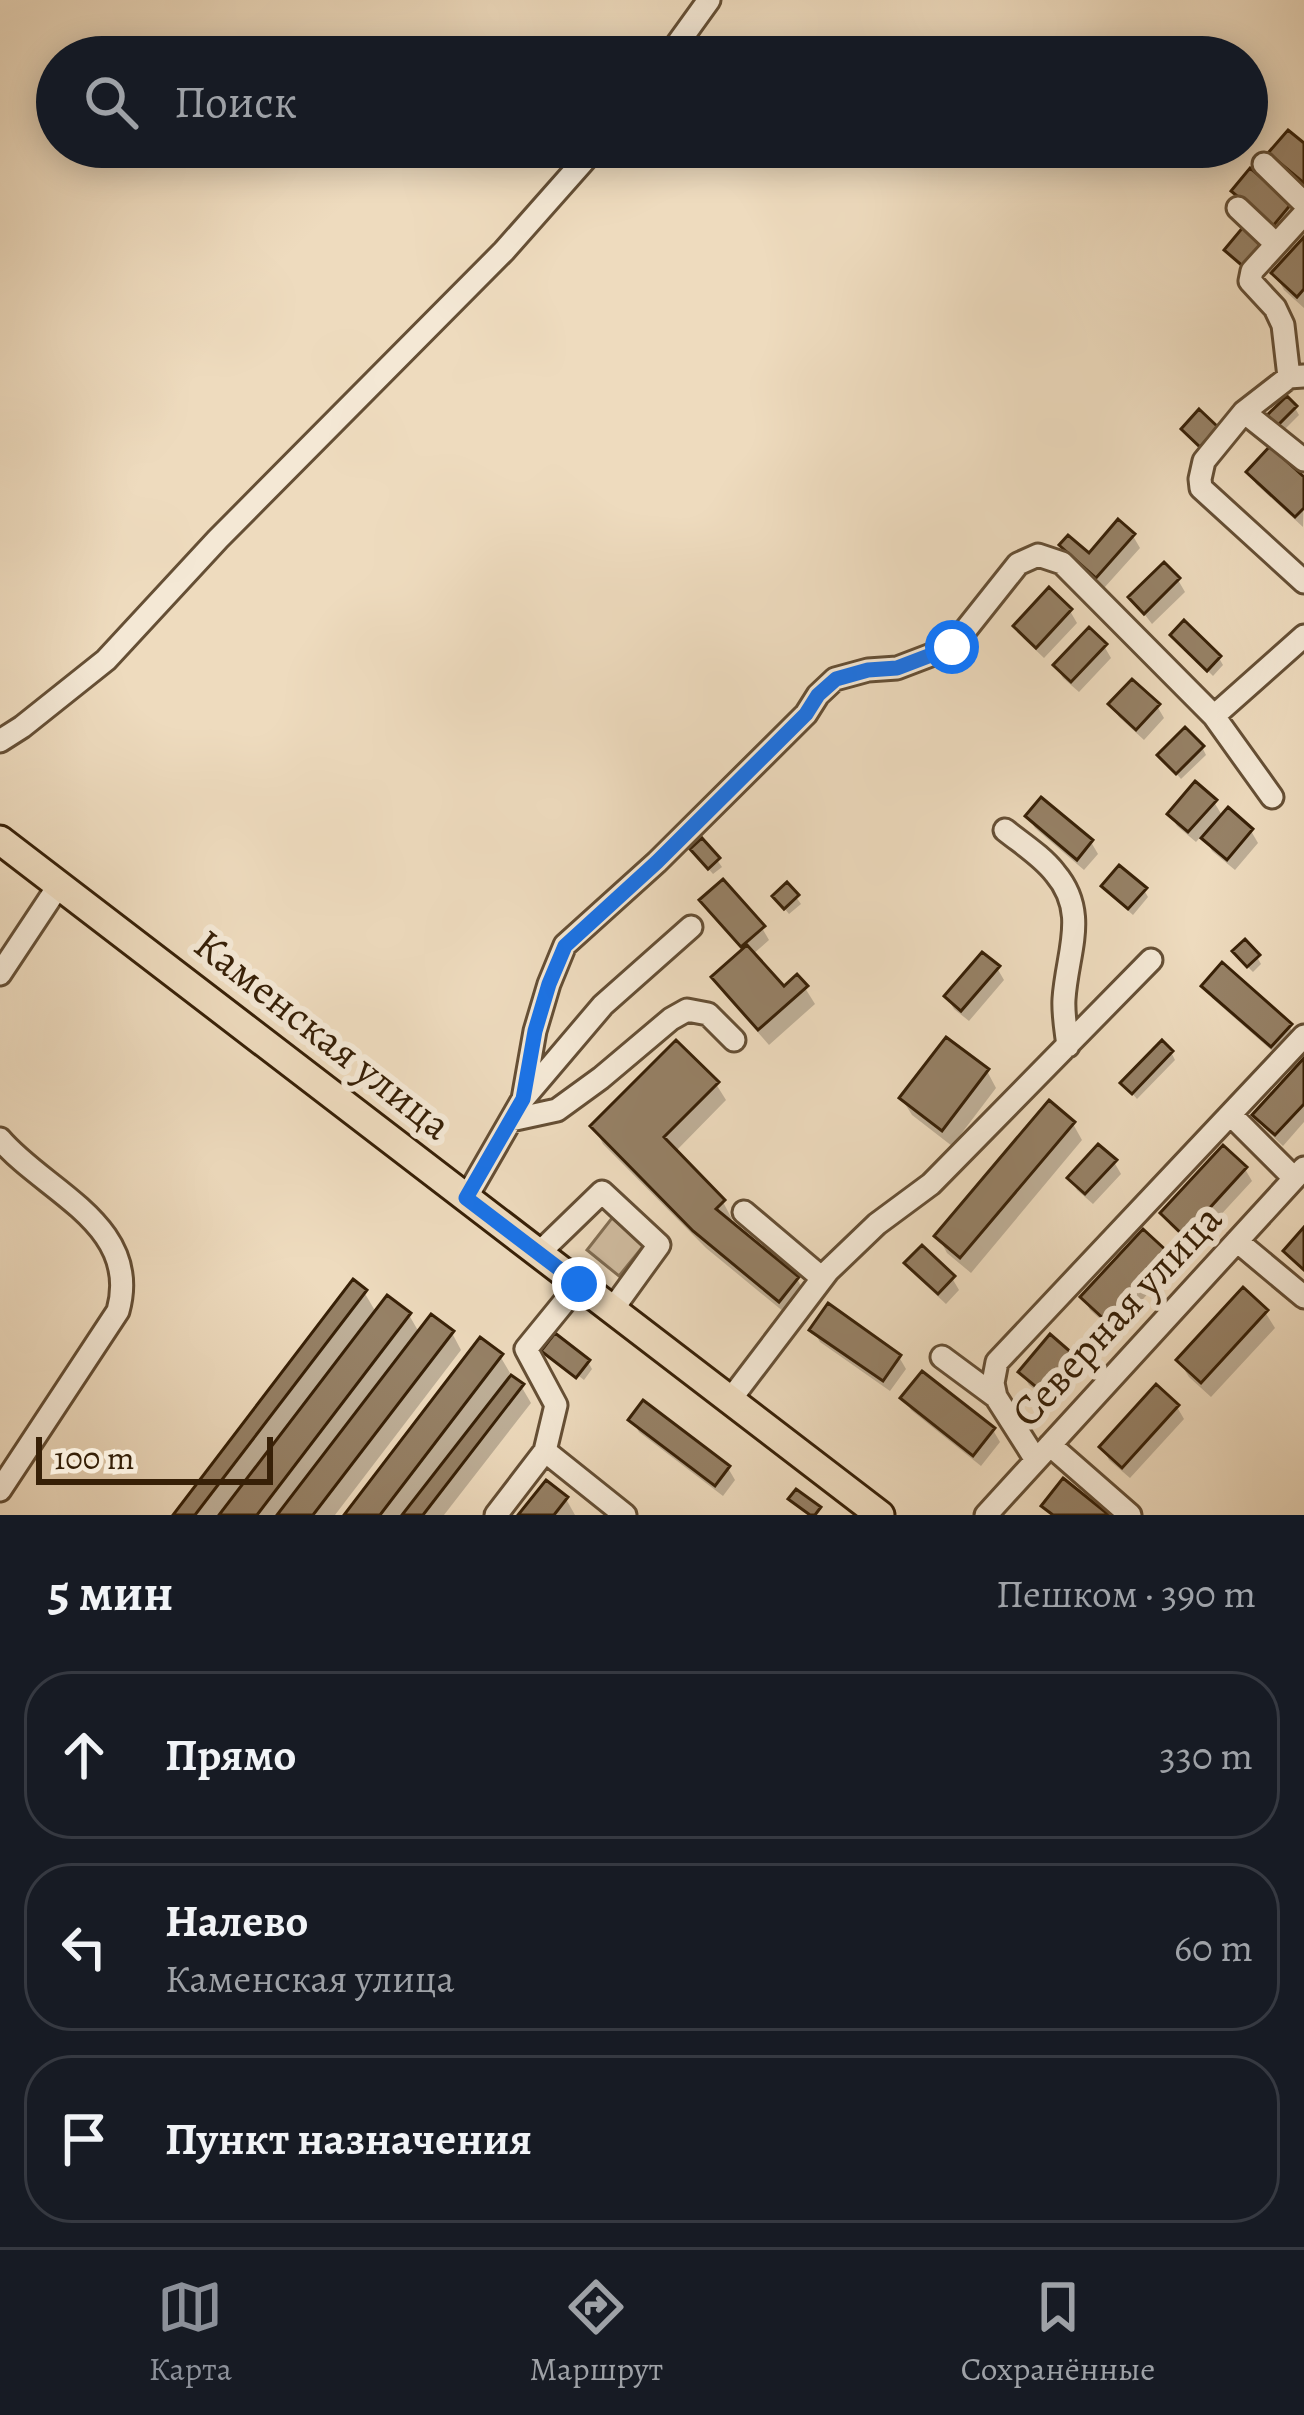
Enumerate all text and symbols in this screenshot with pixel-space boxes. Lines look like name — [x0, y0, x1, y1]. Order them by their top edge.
search box — [36, 36, 1268, 168]
icon: search — [78, 69, 144, 135]
text: Поиск — [174, 71, 297, 133]
route start — [925, 620, 979, 674]
street label: Каменская улица — [183, 916, 464, 1153]
street label: Северная улица — [998, 1191, 1235, 1439]
route end — [552, 1257, 606, 1311]
scale bar — [36, 1431, 273, 1484]
text: 100 m — [54, 1435, 134, 1480]
text: 5 мин — [48, 1558, 173, 1628]
text: Пешком · 390 m — [996, 1567, 1256, 1620]
icon: ahead — [51, 1722, 117, 1788]
text: Прямо — [165, 1724, 296, 1786]
text: 330 m — [1160, 1729, 1253, 1782]
text: Налево — [165, 1890, 308, 1952]
icon: left — [51, 1914, 117, 1980]
text: 60 m — [1174, 1921, 1253, 1974]
text: Каменская улица — [165, 1952, 455, 2005]
icon: arrive — [51, 2106, 117, 2172]
text: Пункт назначения — [165, 2108, 532, 2170]
tab: Карта — [149, 2274, 232, 2391]
tab: Маршрут — [529, 2274, 663, 2391]
tab: Сохранённые — [961, 2274, 1155, 2391]

